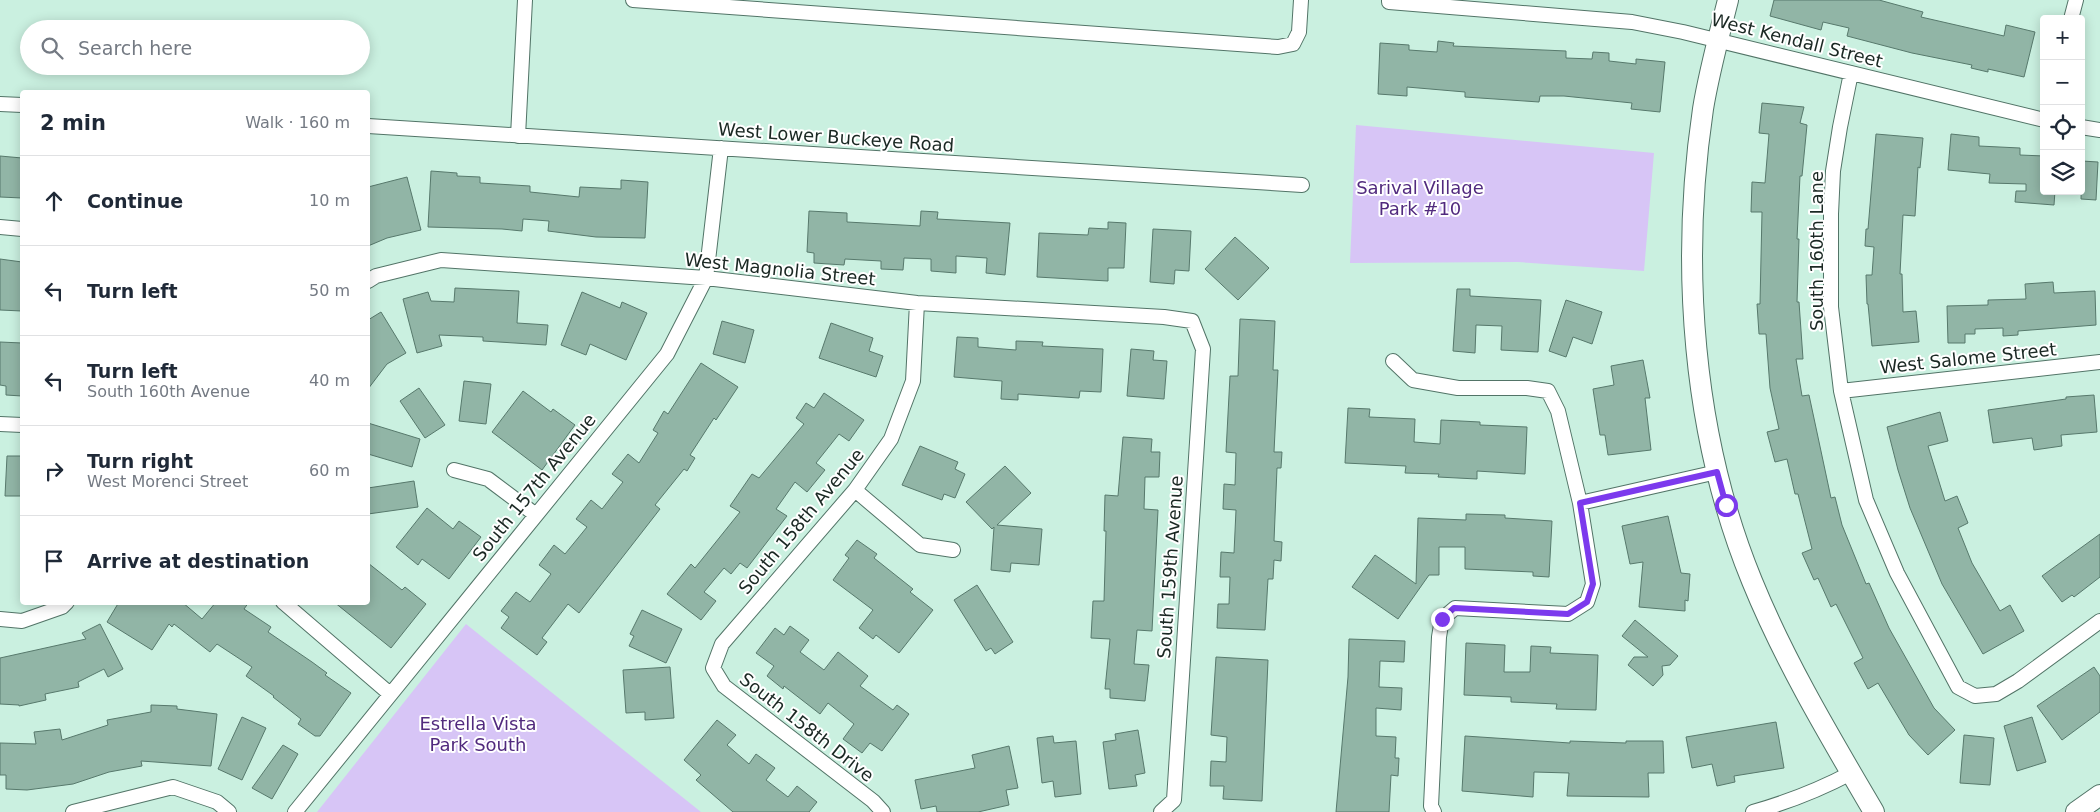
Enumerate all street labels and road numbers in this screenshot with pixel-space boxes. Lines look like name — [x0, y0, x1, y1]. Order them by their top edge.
street label: West Kendall Street — [1709, 8, 1885, 72]
street label: West Lower Buckeye Road — [717, 118, 955, 156]
street label: South 160th Lane — [1806, 171, 1827, 331]
street label: West Magnolia Street — [684, 249, 876, 289]
street label: West Salome Street — [1879, 338, 2057, 378]
street label: South 157th Avenue — [468, 409, 600, 565]
street label: South 158th Avenue — [734, 444, 868, 598]
street label: South 159th Avenue — [1153, 475, 1187, 659]
street label: South 158th Drive — [736, 668, 878, 786]

